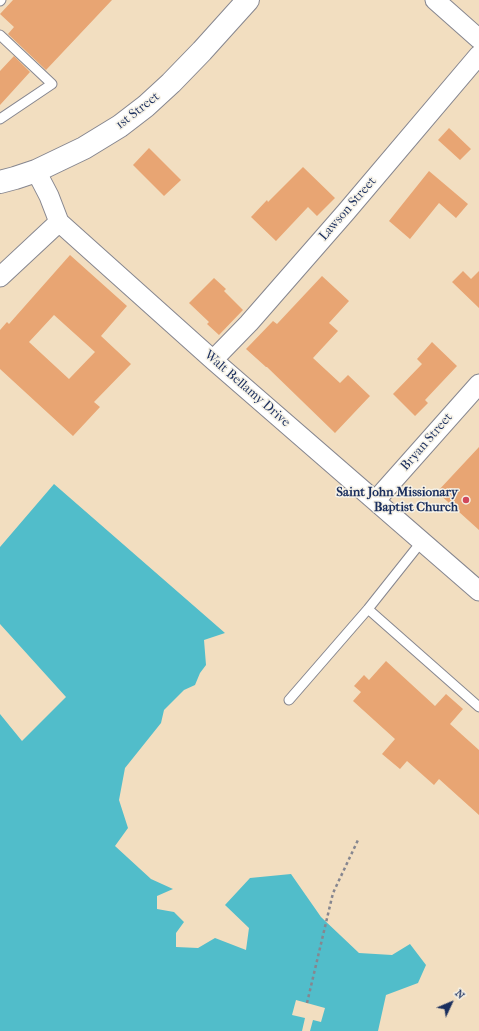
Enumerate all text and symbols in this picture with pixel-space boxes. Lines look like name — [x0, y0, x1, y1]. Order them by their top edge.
street label: 1st Street — [113, 89, 163, 133]
street label: Lawson Street — [316, 174, 380, 244]
street label: Walt Bellamy Drive — [201, 347, 293, 431]
street label: Bryan Street — [398, 410, 456, 474]
place label: Saint John Missionary Baptist Church — [336, 485, 458, 516]
marker: Saint John Missionary Baptist Church — [461, 495, 471, 505]
north arrow — [431, 983, 471, 1023]
text: N — [452, 987, 468, 1002]

